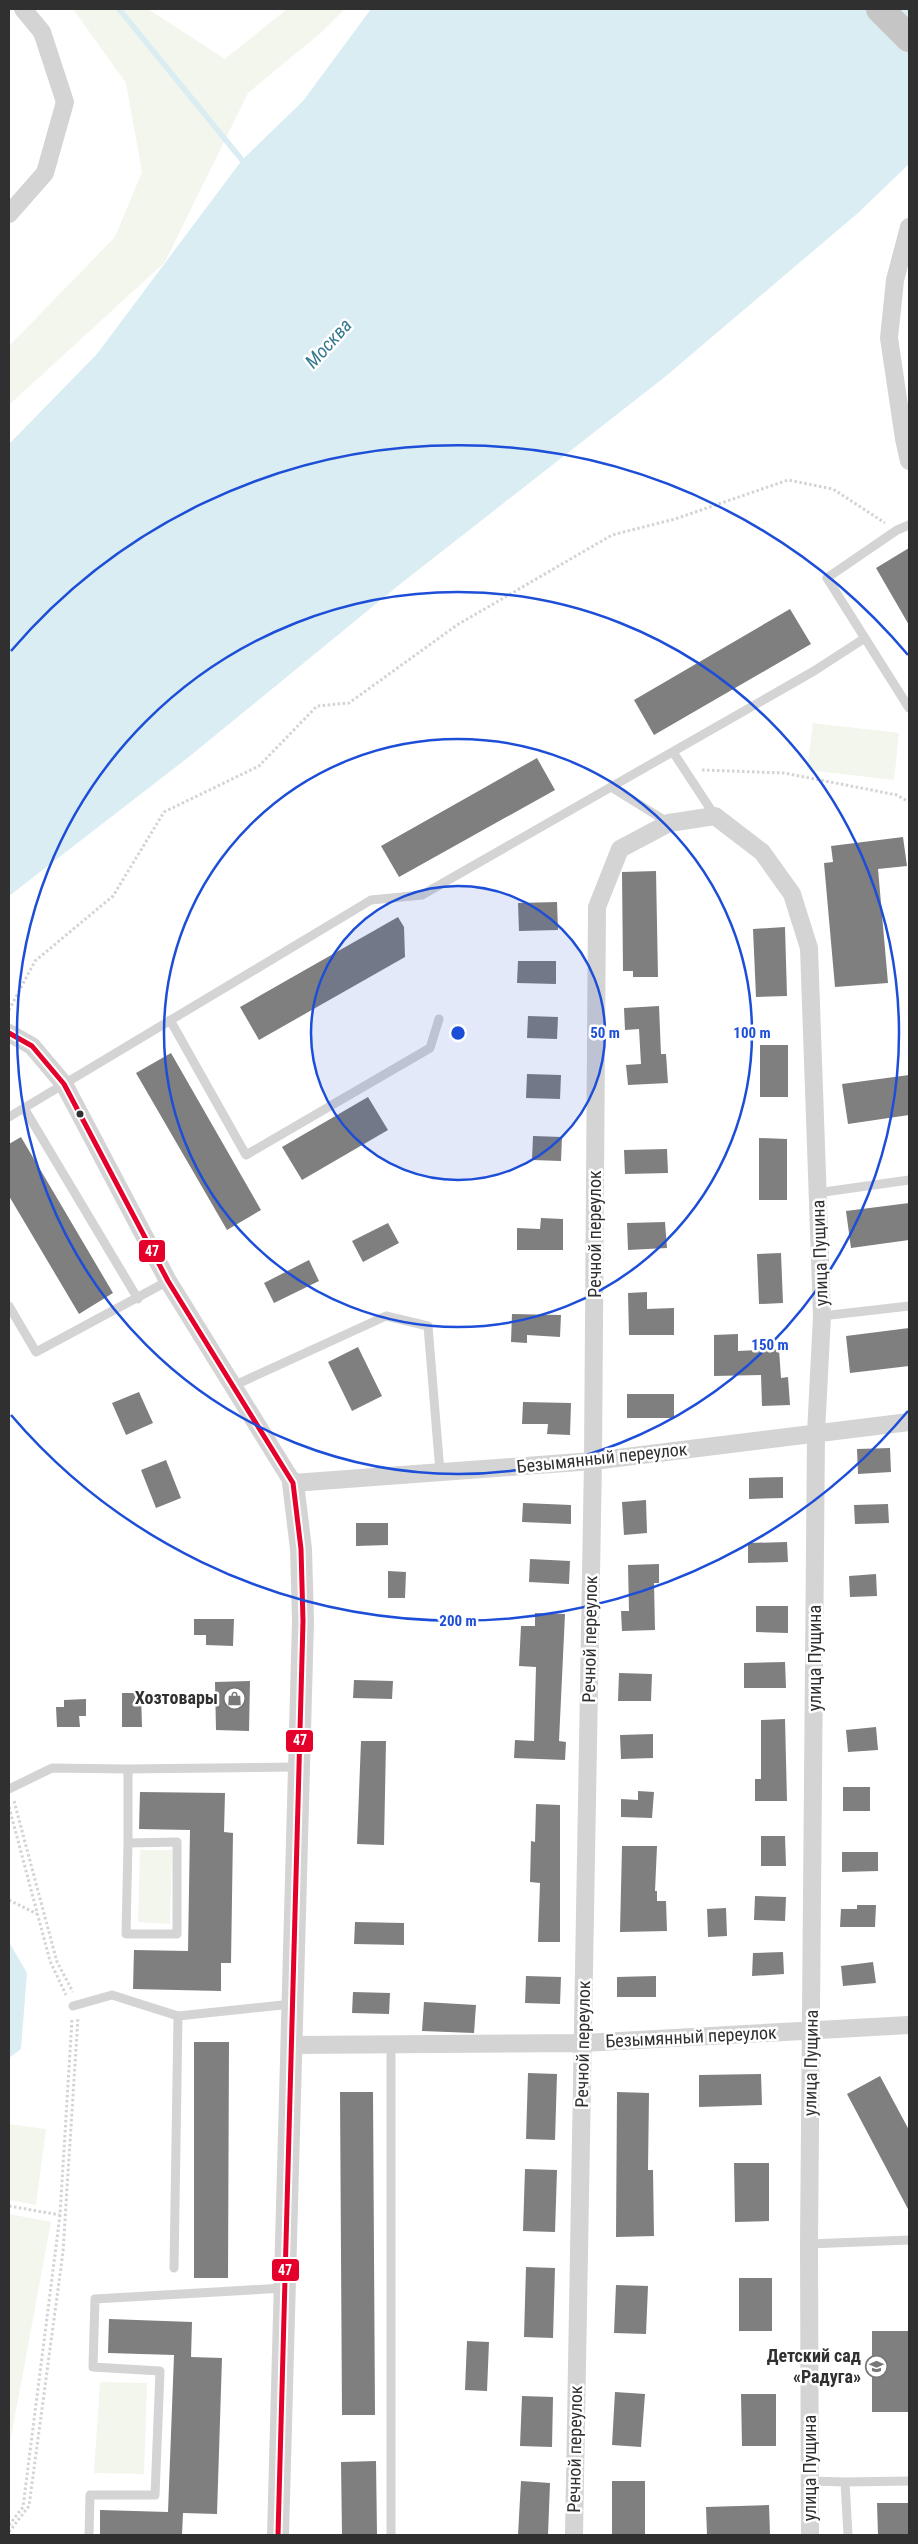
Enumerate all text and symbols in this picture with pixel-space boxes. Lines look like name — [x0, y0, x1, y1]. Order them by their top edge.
water label: Москва — [300, 314, 357, 373]
centre of rings — [449, 1024, 467, 1042]
text: 50 m — [590, 1024, 620, 1042]
text: 100 m — [733, 1024, 771, 1042]
unlabelled marker — [75, 1109, 85, 1119]
street label: Речной переулок — [584, 1170, 605, 1298]
street label: улица Пущина — [807, 1200, 832, 1307]
line badge: 47 — [138, 1239, 166, 1263]
text: 47 — [145, 1243, 159, 1259]
text: 150 m — [751, 1336, 789, 1354]
street label: Безымянный переулок — [516, 1438, 689, 1477]
street label: Речной переулок — [578, 1575, 601, 1703]
street label: улица Пущина — [804, 1605, 825, 1711]
text: 200 m — [439, 1612, 477, 1630]
shop icon: Хозтовары — [222, 1686, 246, 1710]
place label: Хозтовары — [135, 1687, 218, 1708]
line badge: 47 — [285, 1729, 314, 1753]
text: 47 — [293, 1732, 307, 1748]
street label: Речной переулок — [571, 1980, 594, 2108]
street label: улица Пущина — [799, 2010, 822, 2116]
street label: Безымянный переулок — [605, 2022, 778, 2051]
line badge: 47 — [271, 2258, 300, 2282]
text: 47 — [278, 2262, 292, 2278]
place label: Детский сад «Радуга» — [767, 2345, 861, 2387]
school or university icon: Детский сад «Радуга» — [865, 2354, 889, 2378]
street label: Речной переулок — [563, 2385, 586, 2513]
street label: улица Пущина — [799, 2415, 820, 2521]

